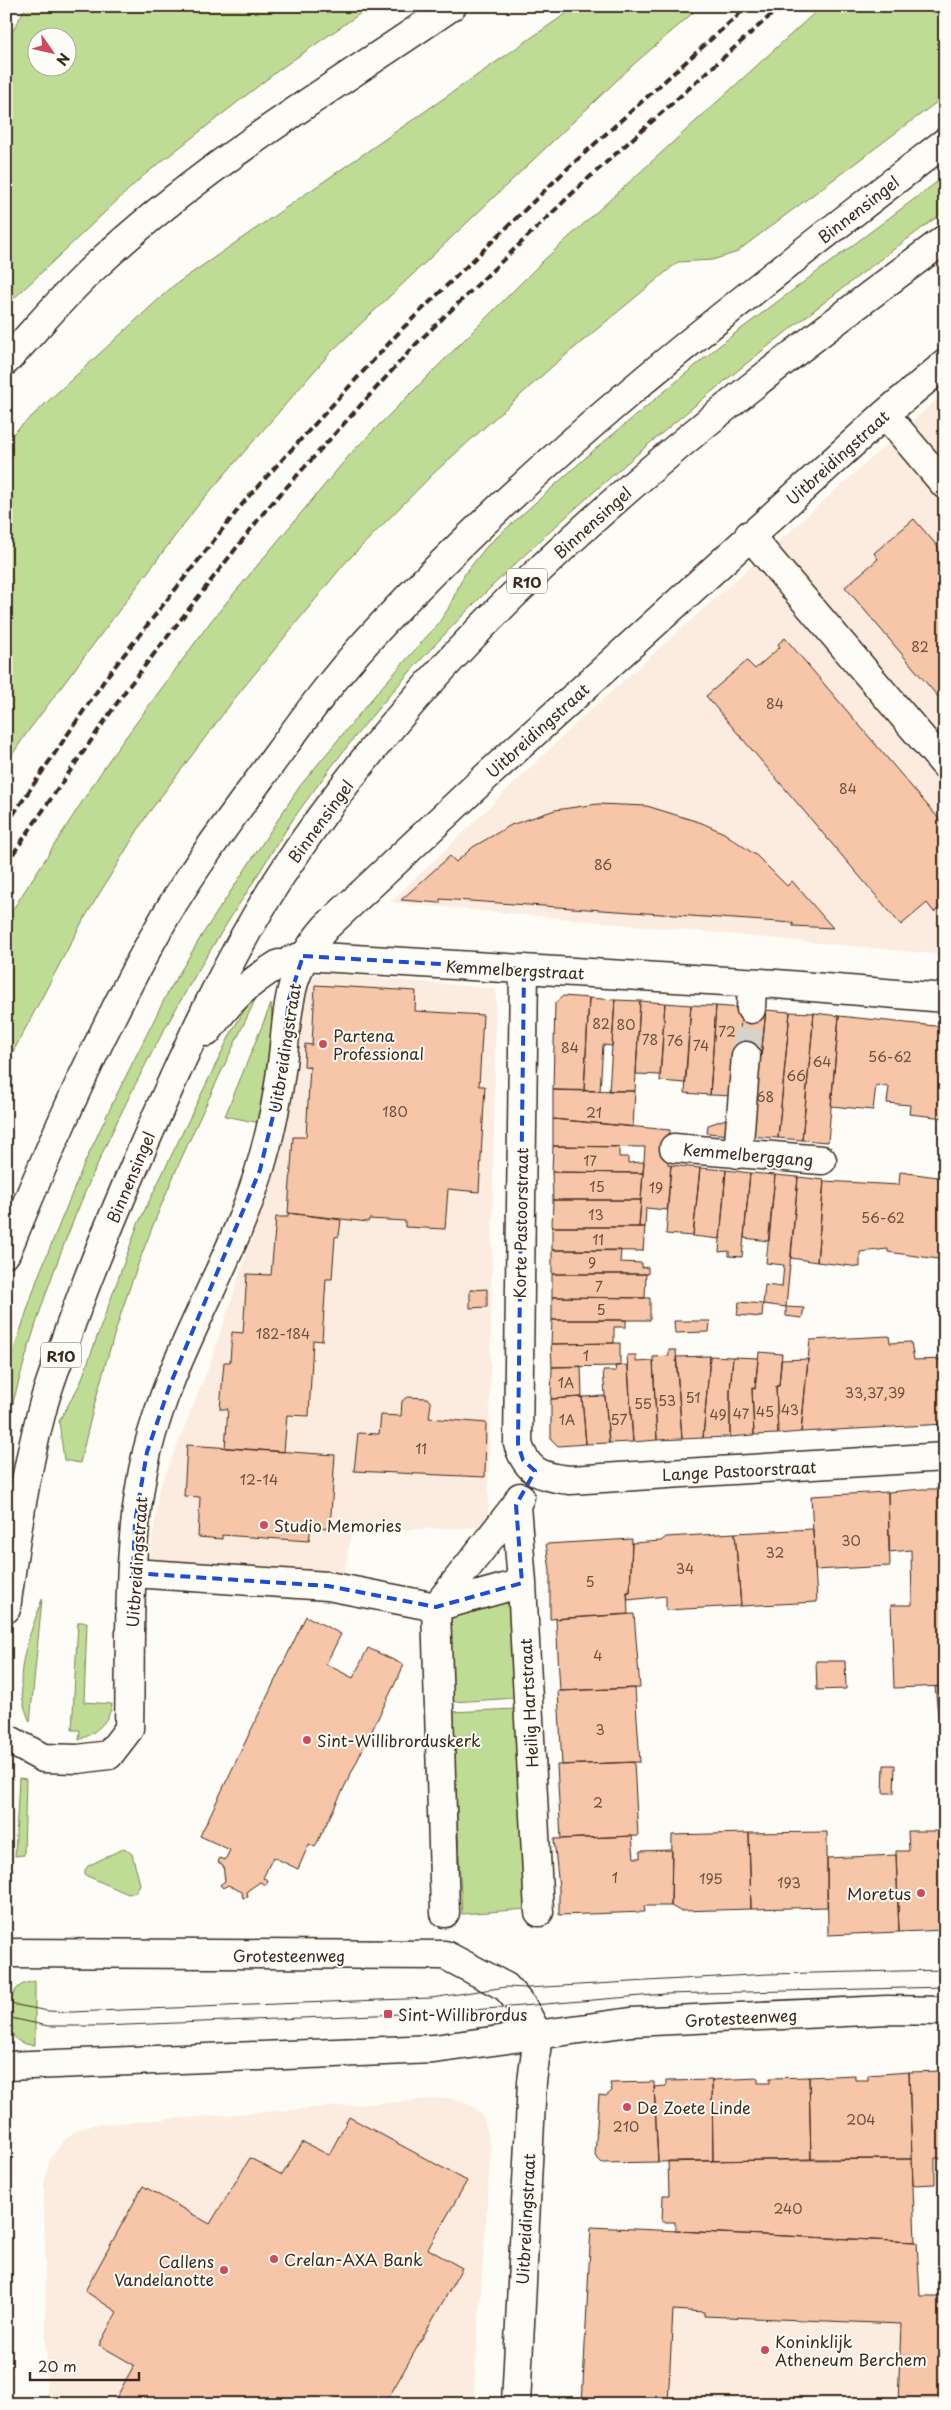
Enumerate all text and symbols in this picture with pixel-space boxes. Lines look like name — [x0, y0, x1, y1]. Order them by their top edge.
north arrow — [28, 28, 78, 78]
text: N — [51, 49, 75, 70]
street label: Binnensingel — [812, 170, 904, 248]
street label: Uitbreidingstraat — [780, 404, 894, 510]
street label: Binnensingel — [548, 480, 636, 564]
road number: R10 — [507, 568, 547, 594]
house number: 82 — [911, 636, 929, 657]
street label: Uitbreidingstraat — [480, 677, 594, 783]
house number: 84 — [766, 693, 784, 714]
street label: Binnensingel — [282, 774, 358, 868]
house number: 84 — [839, 778, 857, 799]
house number: 86 — [594, 854, 612, 875]
street label: Kemmelbergstraat — [445, 953, 586, 985]
street label: Uitbreidingstraat — [262, 981, 306, 1115]
house number: 82 — [592, 1013, 610, 1034]
house number: 80 — [617, 1014, 635, 1035]
house number: 72 — [718, 1021, 736, 1042]
place label: Partena Professional — [333, 1023, 424, 1065]
house number: 78 — [642, 1029, 658, 1050]
house number: 76 — [667, 1030, 684, 1051]
house number: 74 — [693, 1035, 709, 1056]
house number: 84 — [561, 1037, 579, 1058]
marker: Partena Professional — [317, 1038, 329, 1050]
house number: 56-62 — [868, 1046, 912, 1067]
house number: 64 — [812, 1051, 832, 1072]
house number: 66 — [786, 1065, 806, 1086]
house number: 68 — [756, 1086, 774, 1107]
house number: 180 — [382, 1101, 408, 1122]
house number: 21 — [586, 1102, 602, 1123]
street label: Binnensingel — [100, 1127, 160, 1227]
street label: Kemmelberggang — [682, 1136, 814, 1172]
street label: Korte Pastoorstraat — [507, 1147, 533, 1299]
house number: 17 — [583, 1150, 597, 1171]
house number: 15 — [589, 1176, 605, 1197]
house number: 19 — [649, 1177, 663, 1198]
house number: 13 — [588, 1204, 604, 1225]
house number: 56-62 — [861, 1207, 905, 1228]
house number: 11 — [592, 1229, 604, 1250]
house number: 9 — [588, 1252, 596, 1273]
house number: 7 — [595, 1276, 603, 1297]
house number: 5 — [596, 1299, 606, 1320]
house number: 182-184 — [256, 1323, 310, 1344]
road number: R10 — [41, 1342, 81, 1368]
house number: 1 — [583, 1345, 589, 1366]
house number: 1A — [558, 1372, 574, 1393]
house number: 33,37,39 — [845, 1382, 905, 1403]
house number: 51 — [686, 1387, 700, 1408]
house number: 53 — [658, 1390, 676, 1411]
house number: 55 — [634, 1393, 652, 1414]
house number: 43 — [781, 1399, 799, 1420]
house number: 45 — [756, 1401, 774, 1422]
house number: 47 — [733, 1403, 750, 1424]
house number: 49 — [709, 1404, 727, 1425]
house number: 1A — [559, 1409, 575, 1430]
house number: 57 — [611, 1409, 627, 1430]
house number: 11 — [415, 1438, 427, 1459]
street label: Lange Pastoorstraat — [661, 1454, 817, 1486]
house number: 12-14 — [240, 1469, 278, 1490]
street label: Uitbreidingstraat — [119, 1495, 153, 1628]
place label: Studio Memories — [274, 1513, 401, 1537]
marker: Studio Memories — [258, 1519, 270, 1531]
house number: 30 — [841, 1530, 861, 1551]
house number: 32 — [766, 1542, 784, 1563]
house number: 34 — [676, 1558, 694, 1579]
house number: 5 — [585, 1571, 595, 1592]
street label: Heilig Hartstraat — [513, 1637, 543, 1768]
house number: 4 — [593, 1645, 603, 1666]
house number: 3 — [595, 1719, 605, 1740]
place label: Sint-Willibrorduskerk — [317, 1728, 481, 1752]
marker: Sint-Willibrorduskerk — [301, 1734, 313, 1746]
house number: 2 — [593, 1792, 603, 1813]
house number: 1 — [612, 1867, 618, 1888]
house number: 195 — [699, 1868, 723, 1889]
house number: 193 — [777, 1872, 801, 1893]
place label: Moretus — [847, 1881, 911, 1905]
marker: Moretus — [915, 1887, 927, 1899]
street label: Grotesteenweg — [233, 1943, 345, 1967]
place label: Sint-Willibrordus — [398, 2002, 527, 2026]
street label: Grotesteenweg — [684, 2002, 798, 2032]
marker: Sint-Willibrordus — [382, 2008, 394, 2020]
place label: De Zoete Linde — [637, 2095, 751, 2119]
marker: De Zoete Linde — [621, 2101, 633, 2113]
house number: 204 — [846, 2109, 876, 2130]
house number: 210 — [613, 2116, 639, 2137]
street label: Uitbreidingstraat — [510, 2152, 540, 2285]
house number: 240 — [773, 2198, 803, 2219]
place label: Crelan-AXA Bank — [284, 2247, 423, 2271]
place label: Callens Vandelanotte — [114, 2249, 214, 2291]
marker: Crelan-AXA Bank — [268, 2253, 280, 2265]
marker: Callens Vandelanotte — [218, 2264, 230, 2276]
place label: Koninklijk Atheneum Berchem — [775, 2329, 927, 2371]
marker: Koninklijk Atheneum Berchem — [759, 2344, 771, 2356]
scale bar — [30, 2350, 139, 2382]
text: 20 m — [38, 2354, 77, 2377]

